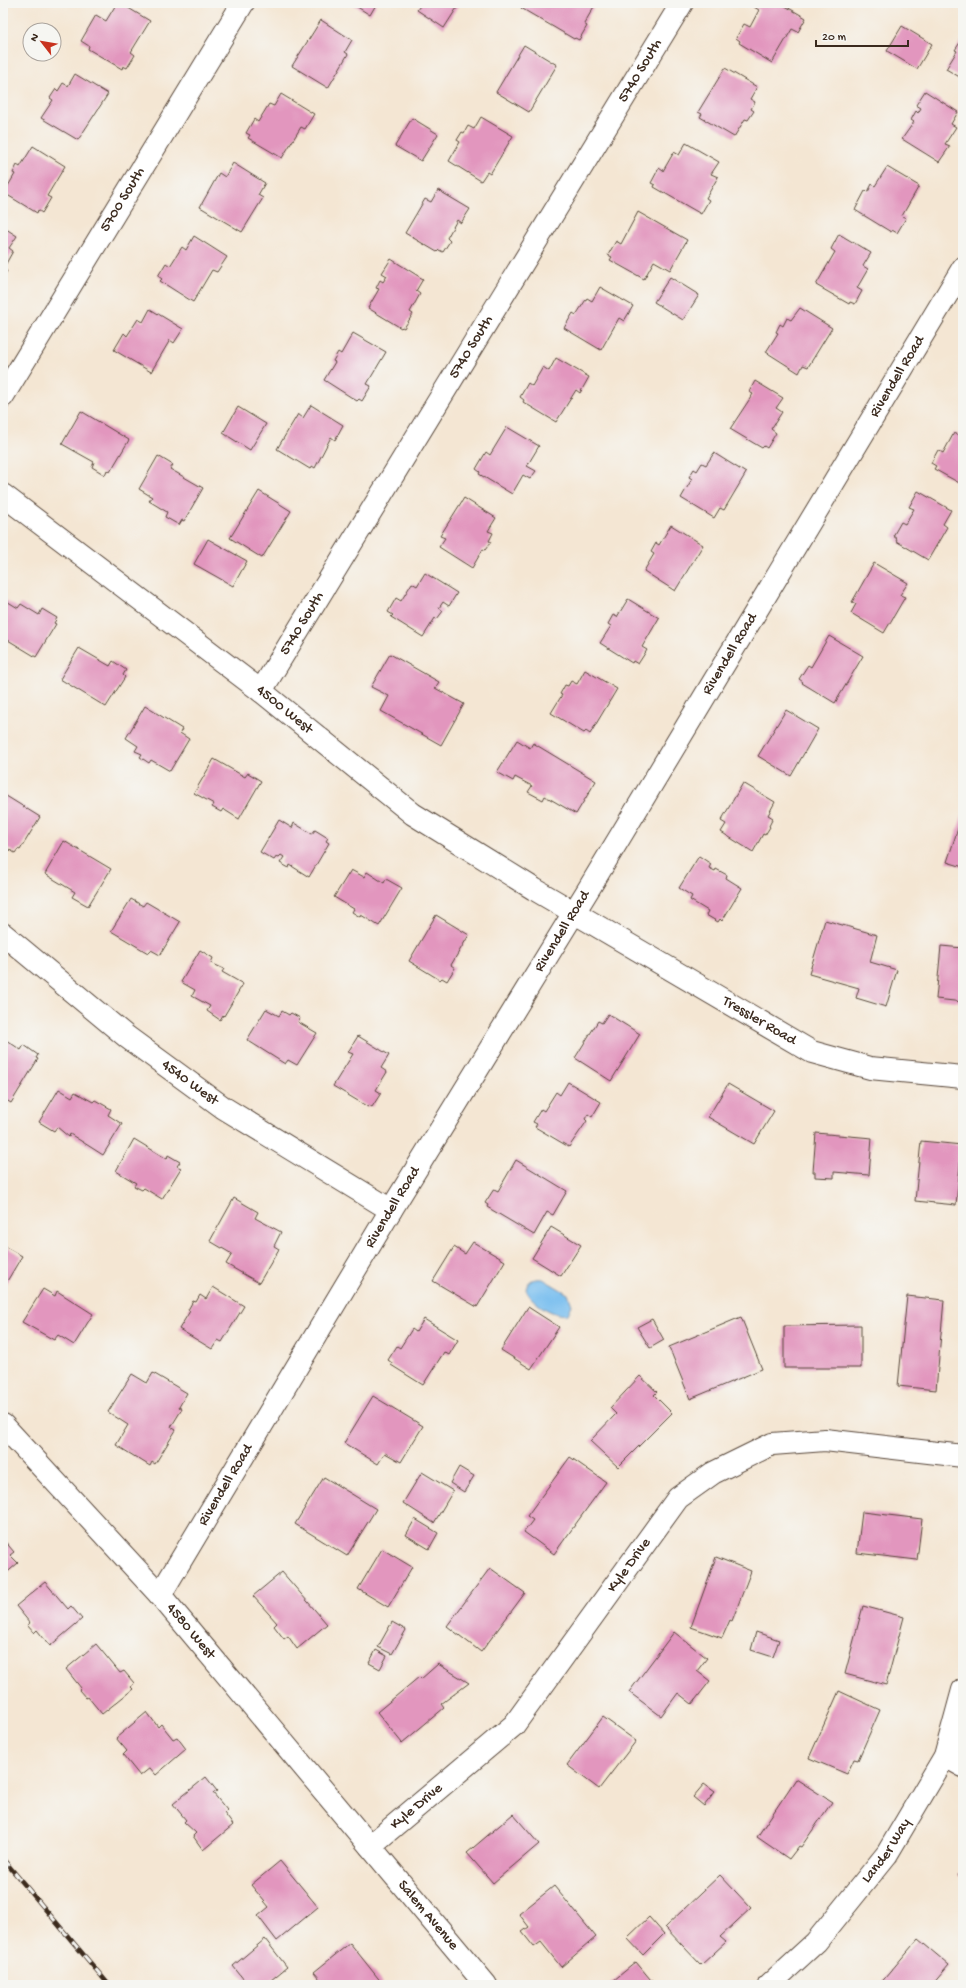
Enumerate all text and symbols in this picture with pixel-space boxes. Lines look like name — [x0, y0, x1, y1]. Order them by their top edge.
north arrow — [22, 22, 62, 62]
scale bar — [816, 22, 908, 48]
text: 20 m — [822, 31, 847, 45]
text: N — [28, 32, 42, 44]
street label: 5740 South — [614, 36, 667, 106]
street label: 5700 South — [96, 164, 149, 235]
street label: 5740 South — [445, 312, 498, 382]
street label: Rivendell Road — [866, 332, 930, 421]
street label: 5740 South — [276, 589, 328, 659]
street label: Rivendell Road — [699, 609, 762, 698]
street label: 4500 West — [252, 681, 318, 739]
street label: Rivendell Road — [531, 887, 595, 975]
street label: Tressler Road — [718, 992, 800, 1050]
street label: 4540 West — [158, 1056, 223, 1111]
street label: Rivendell Road — [361, 1162, 425, 1252]
street label: Rivendell Road — [194, 1440, 258, 1529]
street label: Kyle Drive — [604, 1534, 655, 1596]
street label: 4580 West — [162, 1600, 220, 1665]
street label: Kyle Drive — [387, 1779, 447, 1834]
street label: Lander Way — [858, 1815, 915, 1887]
street label: Salem Avenue — [393, 1877, 462, 1954]

